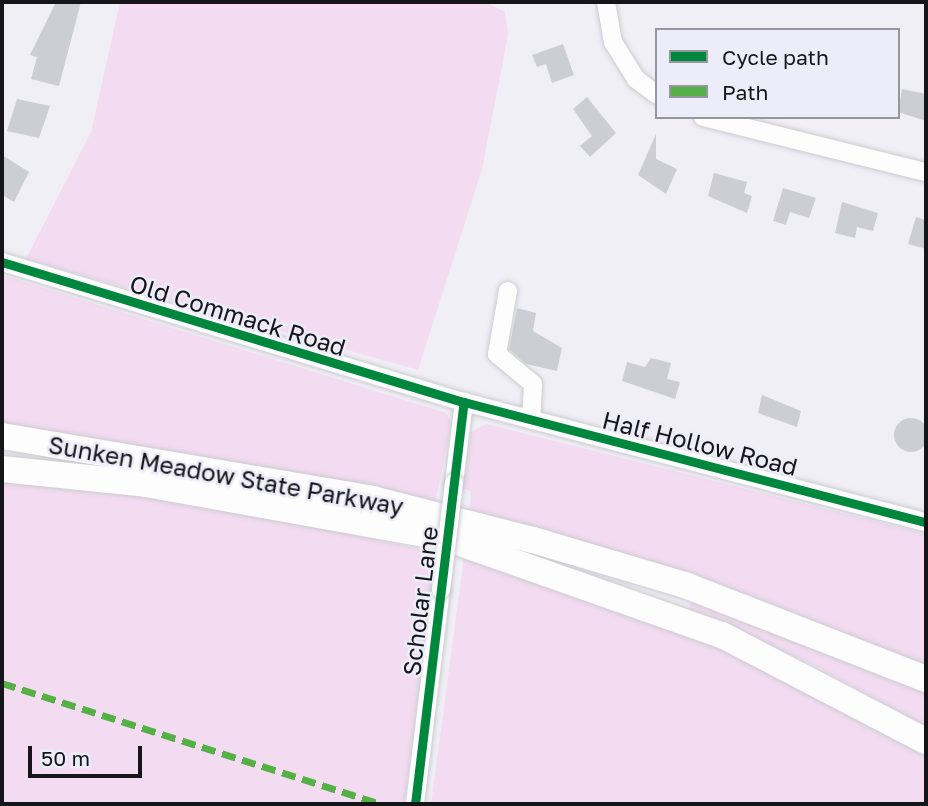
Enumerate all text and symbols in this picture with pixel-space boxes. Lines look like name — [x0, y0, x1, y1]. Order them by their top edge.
legend — [655, 28, 900, 119]
text: Cycle path — [722, 44, 829, 70]
text: Path — [722, 79, 769, 105]
street label: Old Commack Road — [127, 268, 349, 362]
street label: Half Hollow Road — [600, 405, 800, 481]
street label: Sunken Meadow State Parkway — [46, 430, 406, 520]
street label: Scholar Lane — [397, 525, 443, 677]
scale bar — [32, 732, 145, 776]
text: 50 m — [41, 745, 90, 771]

